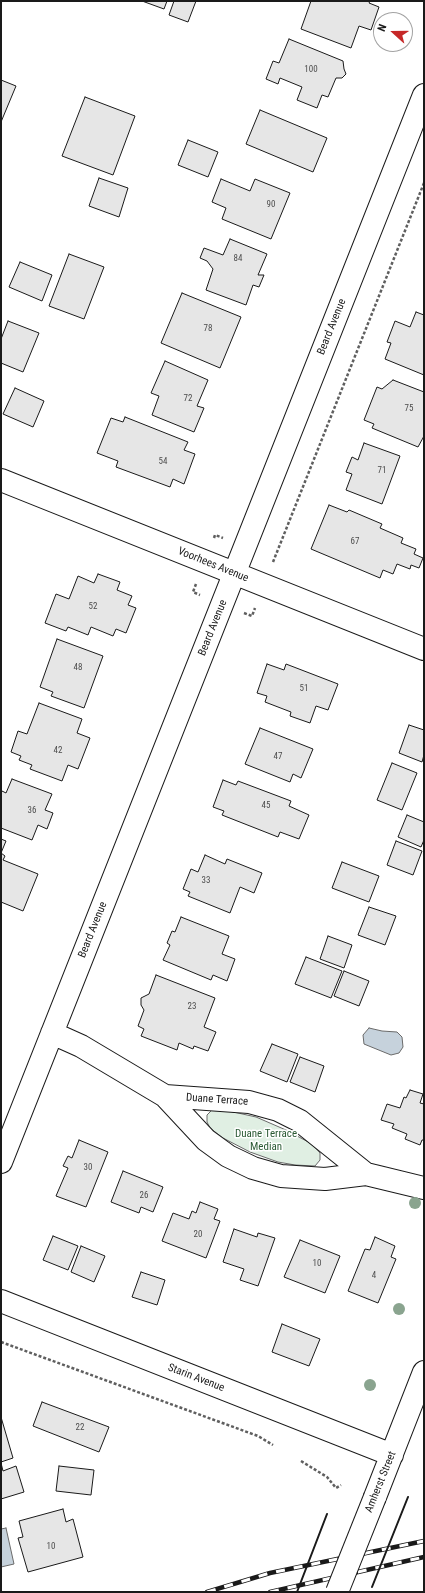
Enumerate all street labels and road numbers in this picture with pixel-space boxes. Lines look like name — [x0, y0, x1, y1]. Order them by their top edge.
street label: Beard Avenue — [315, 297, 349, 357]
street label: Voorhees Avenue — [176, 545, 250, 585]
street label: Beard Avenue — [196, 598, 230, 658]
street label: Beard Avenue — [76, 900, 110, 960]
street label: Duane Terrace — [186, 1091, 248, 1109]
street label: Starin Avenue — [166, 1361, 226, 1395]
street label: Amherst Street — [363, 1449, 399, 1515]

